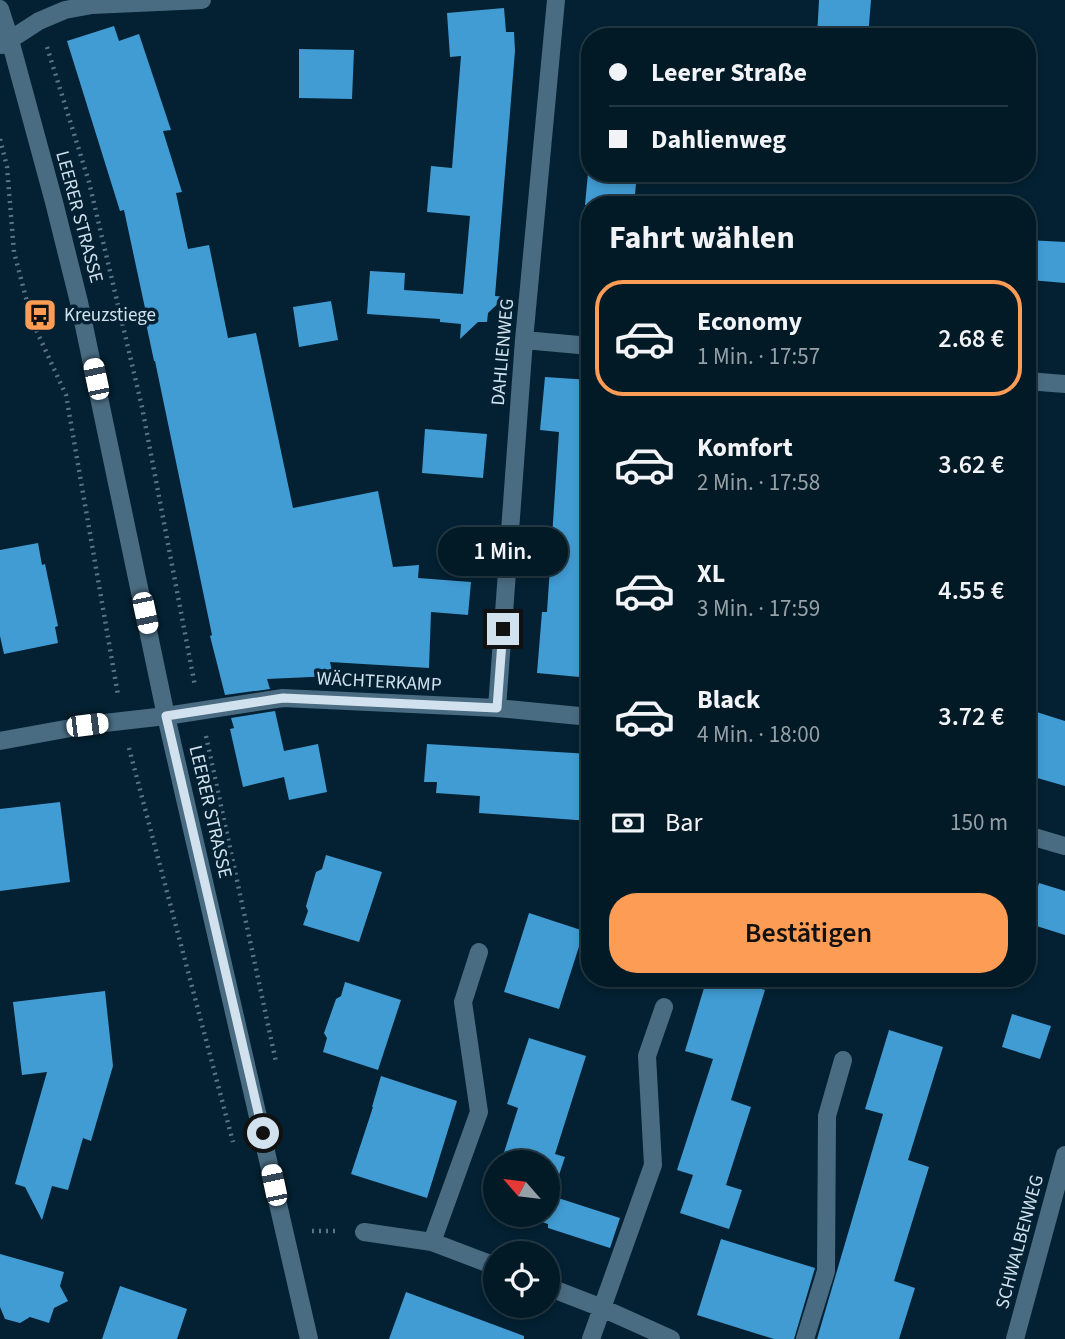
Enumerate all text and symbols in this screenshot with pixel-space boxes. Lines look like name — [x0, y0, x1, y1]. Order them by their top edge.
text: Leerer Straße — [651, 54, 807, 91]
text: Dahlienweg — [651, 121, 786, 158]
street label: LEERER STRASSE — [48, 148, 110, 286]
text: Fahrt wählen — [609, 215, 795, 261]
bus stop icon: Kreuzstiege — [21, 296, 59, 334]
street label: DAHLIENWEG — [485, 297, 521, 407]
place label: Kreuzstiege — [64, 302, 156, 329]
text: Economy — [697, 303, 802, 340]
icon: car — [613, 307, 676, 370]
text: 2.68 € — [938, 320, 1004, 357]
text: 1 Min. · 17:57 — [697, 340, 820, 373]
car — [82, 356, 111, 402]
text: Komfort — [697, 429, 793, 466]
icon: car — [613, 433, 676, 496]
text: 3.62 € — [938, 446, 1004, 483]
text: 2 Min. · 17:58 — [697, 466, 820, 499]
callout: 1 Min. — [438, 528, 568, 576]
text: 1 Min. — [474, 535, 532, 568]
text: XL — [697, 555, 725, 592]
icon: car — [613, 559, 676, 622]
text: 4.55 € — [938, 572, 1004, 609]
car — [131, 590, 160, 636]
text: 3 Min. · 17:59 — [697, 592, 820, 625]
route end — [487, 613, 519, 645]
street label: WÄCHTERKAMP — [316, 665, 442, 699]
text: Black — [697, 681, 760, 718]
icon: car — [613, 685, 676, 748]
text: 3.72 € — [938, 698, 1004, 735]
car — [65, 712, 110, 738]
text: 4 Min. · 18:00 — [697, 718, 820, 751]
street label: LEERER STRASSE — [182, 743, 238, 881]
icon: cash — [609, 804, 647, 842]
text: Bar — [665, 804, 702, 841]
text: 150 m — [950, 806, 1008, 839]
button: Bestätigen — [609, 893, 1008, 973]
route start — [247, 1117, 279, 1149]
north arrow — [483, 1150, 560, 1227]
map controls — [483, 1150, 560, 1318]
car — [260, 1162, 289, 1208]
street label: SCHWALBENWEG — [989, 1172, 1051, 1312]
button: locate — [483, 1241, 560, 1318]

